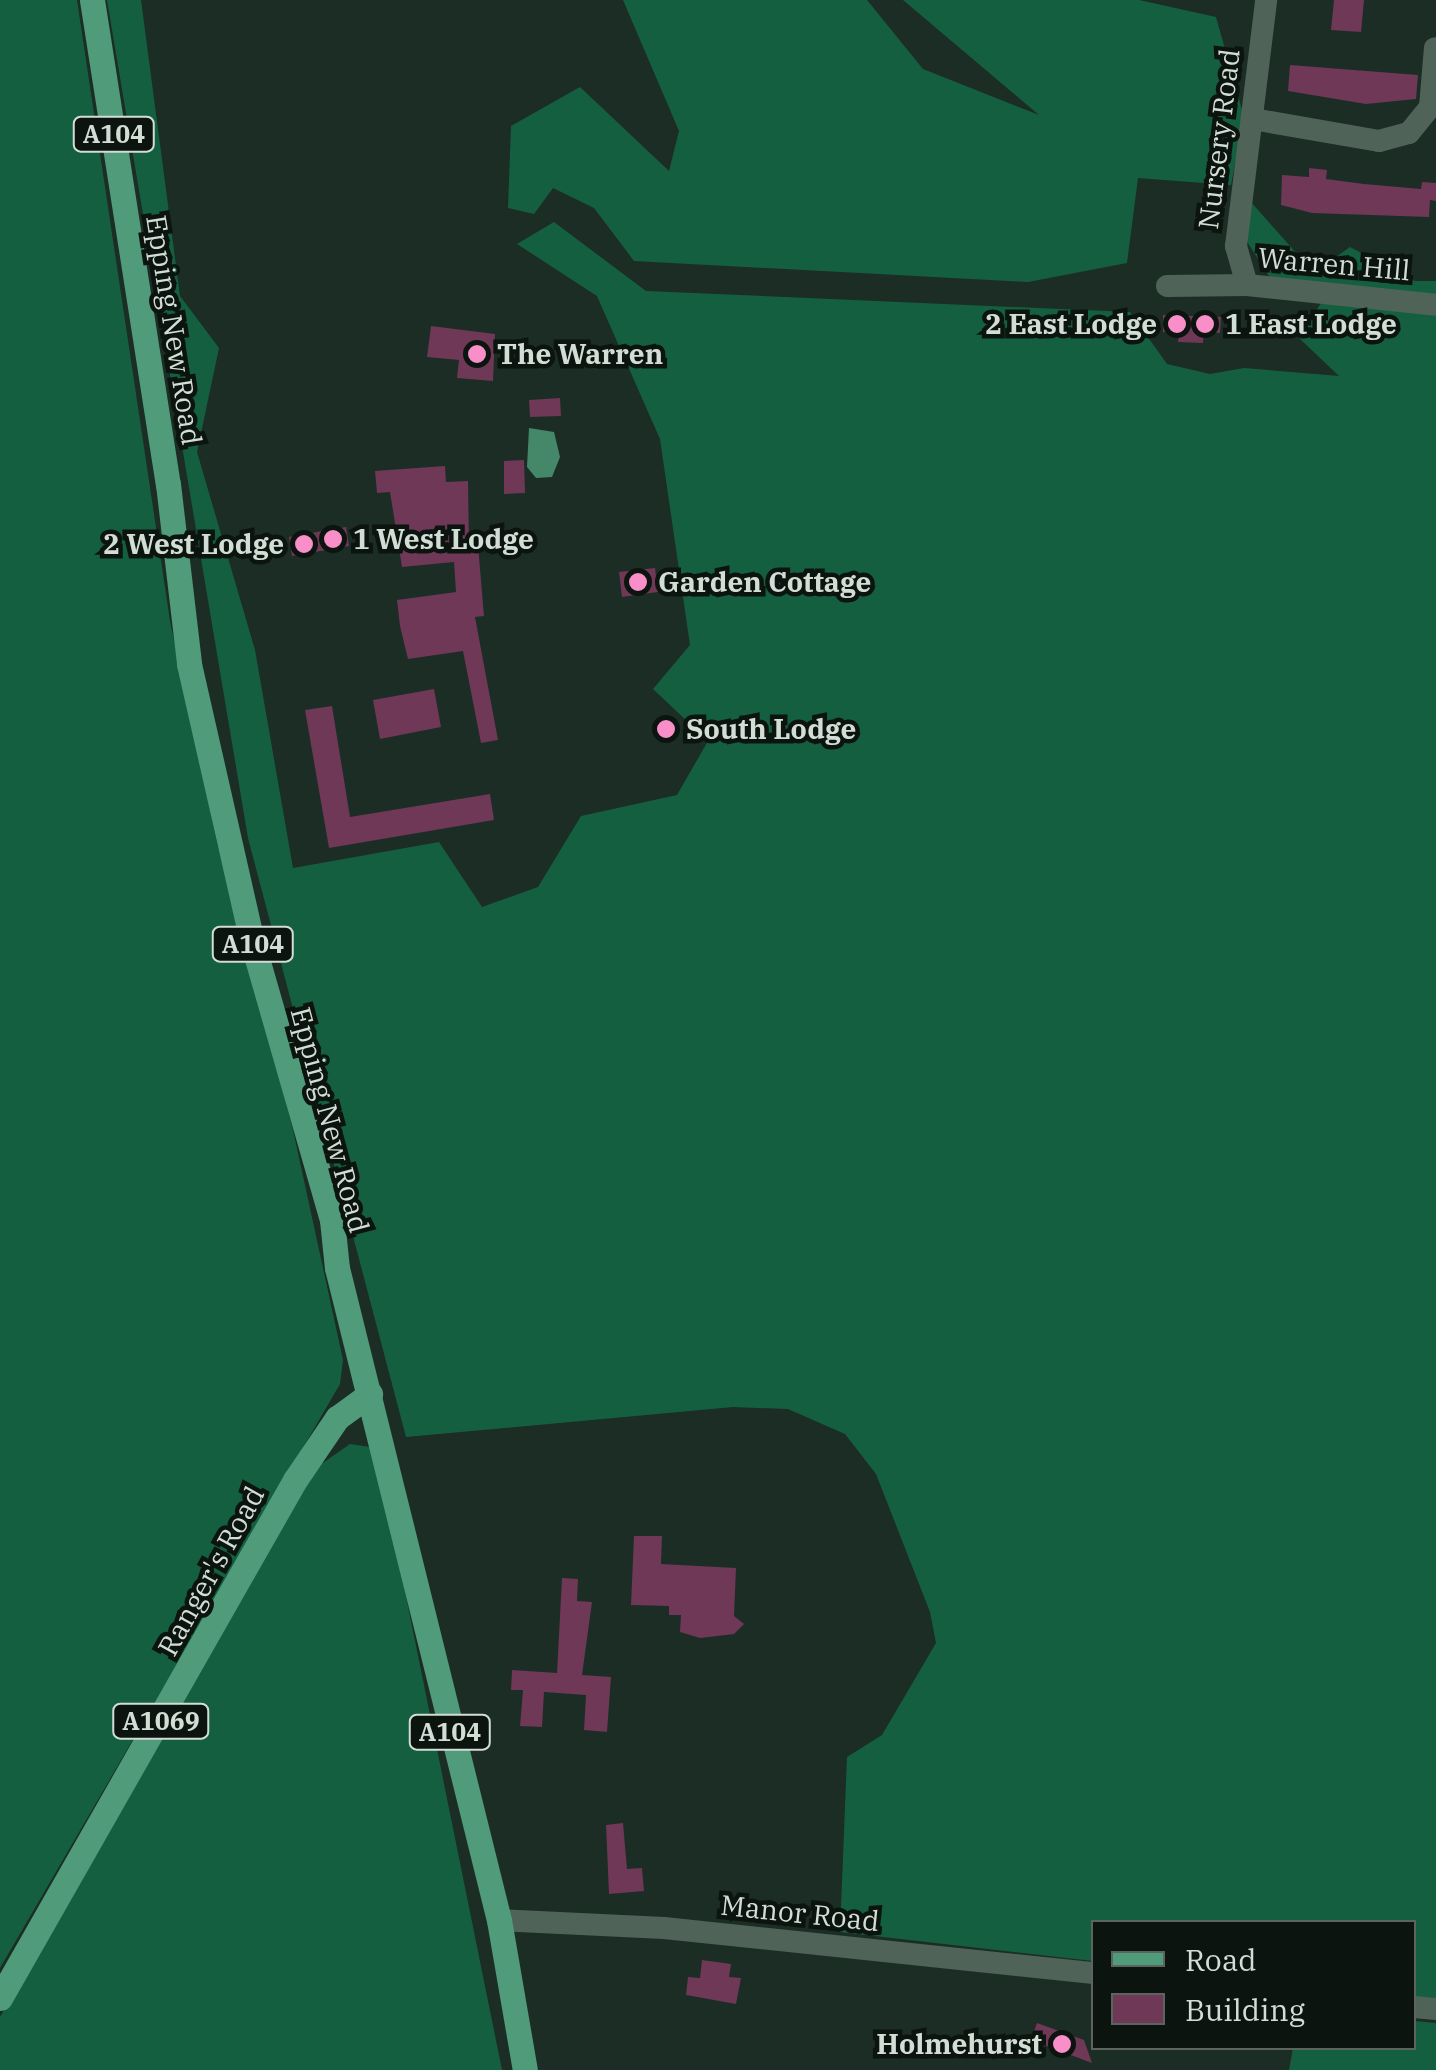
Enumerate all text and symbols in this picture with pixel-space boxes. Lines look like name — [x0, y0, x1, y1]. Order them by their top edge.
street label: Nursery Road — [1191, 47, 1247, 231]
road number: A104 — [72, 114, 156, 154]
street label: Epping New Road — [139, 213, 209, 447]
street label: Warren Hill — [1257, 241, 1411, 287]
place label: 2 East Lodge — [985, 307, 1157, 341]
place label: 1 East Lodge — [1225, 307, 1397, 341]
marker: 2 East Lodge — [1166, 313, 1188, 335]
marker: 1 East Lodge — [1194, 313, 1216, 335]
place label: The Warren — [497, 337, 663, 371]
marker: The Warren — [466, 343, 488, 365]
place label: 1 West Lodge — [353, 522, 534, 556]
place label: 2 West Lodge — [103, 527, 284, 561]
marker: 1 West Lodge — [322, 528, 344, 550]
marker: 2 West Lodge — [293, 533, 315, 555]
place label: Garden Cottage — [658, 565, 871, 599]
marker: Garden Cottage — [627, 571, 649, 593]
place label: South Lodge — [686, 712, 856, 746]
marker: South Lodge — [655, 718, 677, 740]
road number: A104 — [210, 924, 296, 964]
street label: Epping New Road — [284, 1003, 376, 1237]
street label: Ranger's Road — [151, 1480, 271, 1662]
road number: A1069 — [111, 1701, 211, 1741]
road number: A104 — [408, 1712, 492, 1752]
street label: Manor Road — [719, 1888, 881, 1938]
legend — [1091, 1920, 1416, 2050]
text: Road — [1185, 1940, 1257, 1979]
text: Building — [1185, 1990, 1305, 2029]
place label: Holmehurst — [876, 2027, 1042, 2061]
marker: Holmehurst — [1051, 2033, 1073, 2055]

